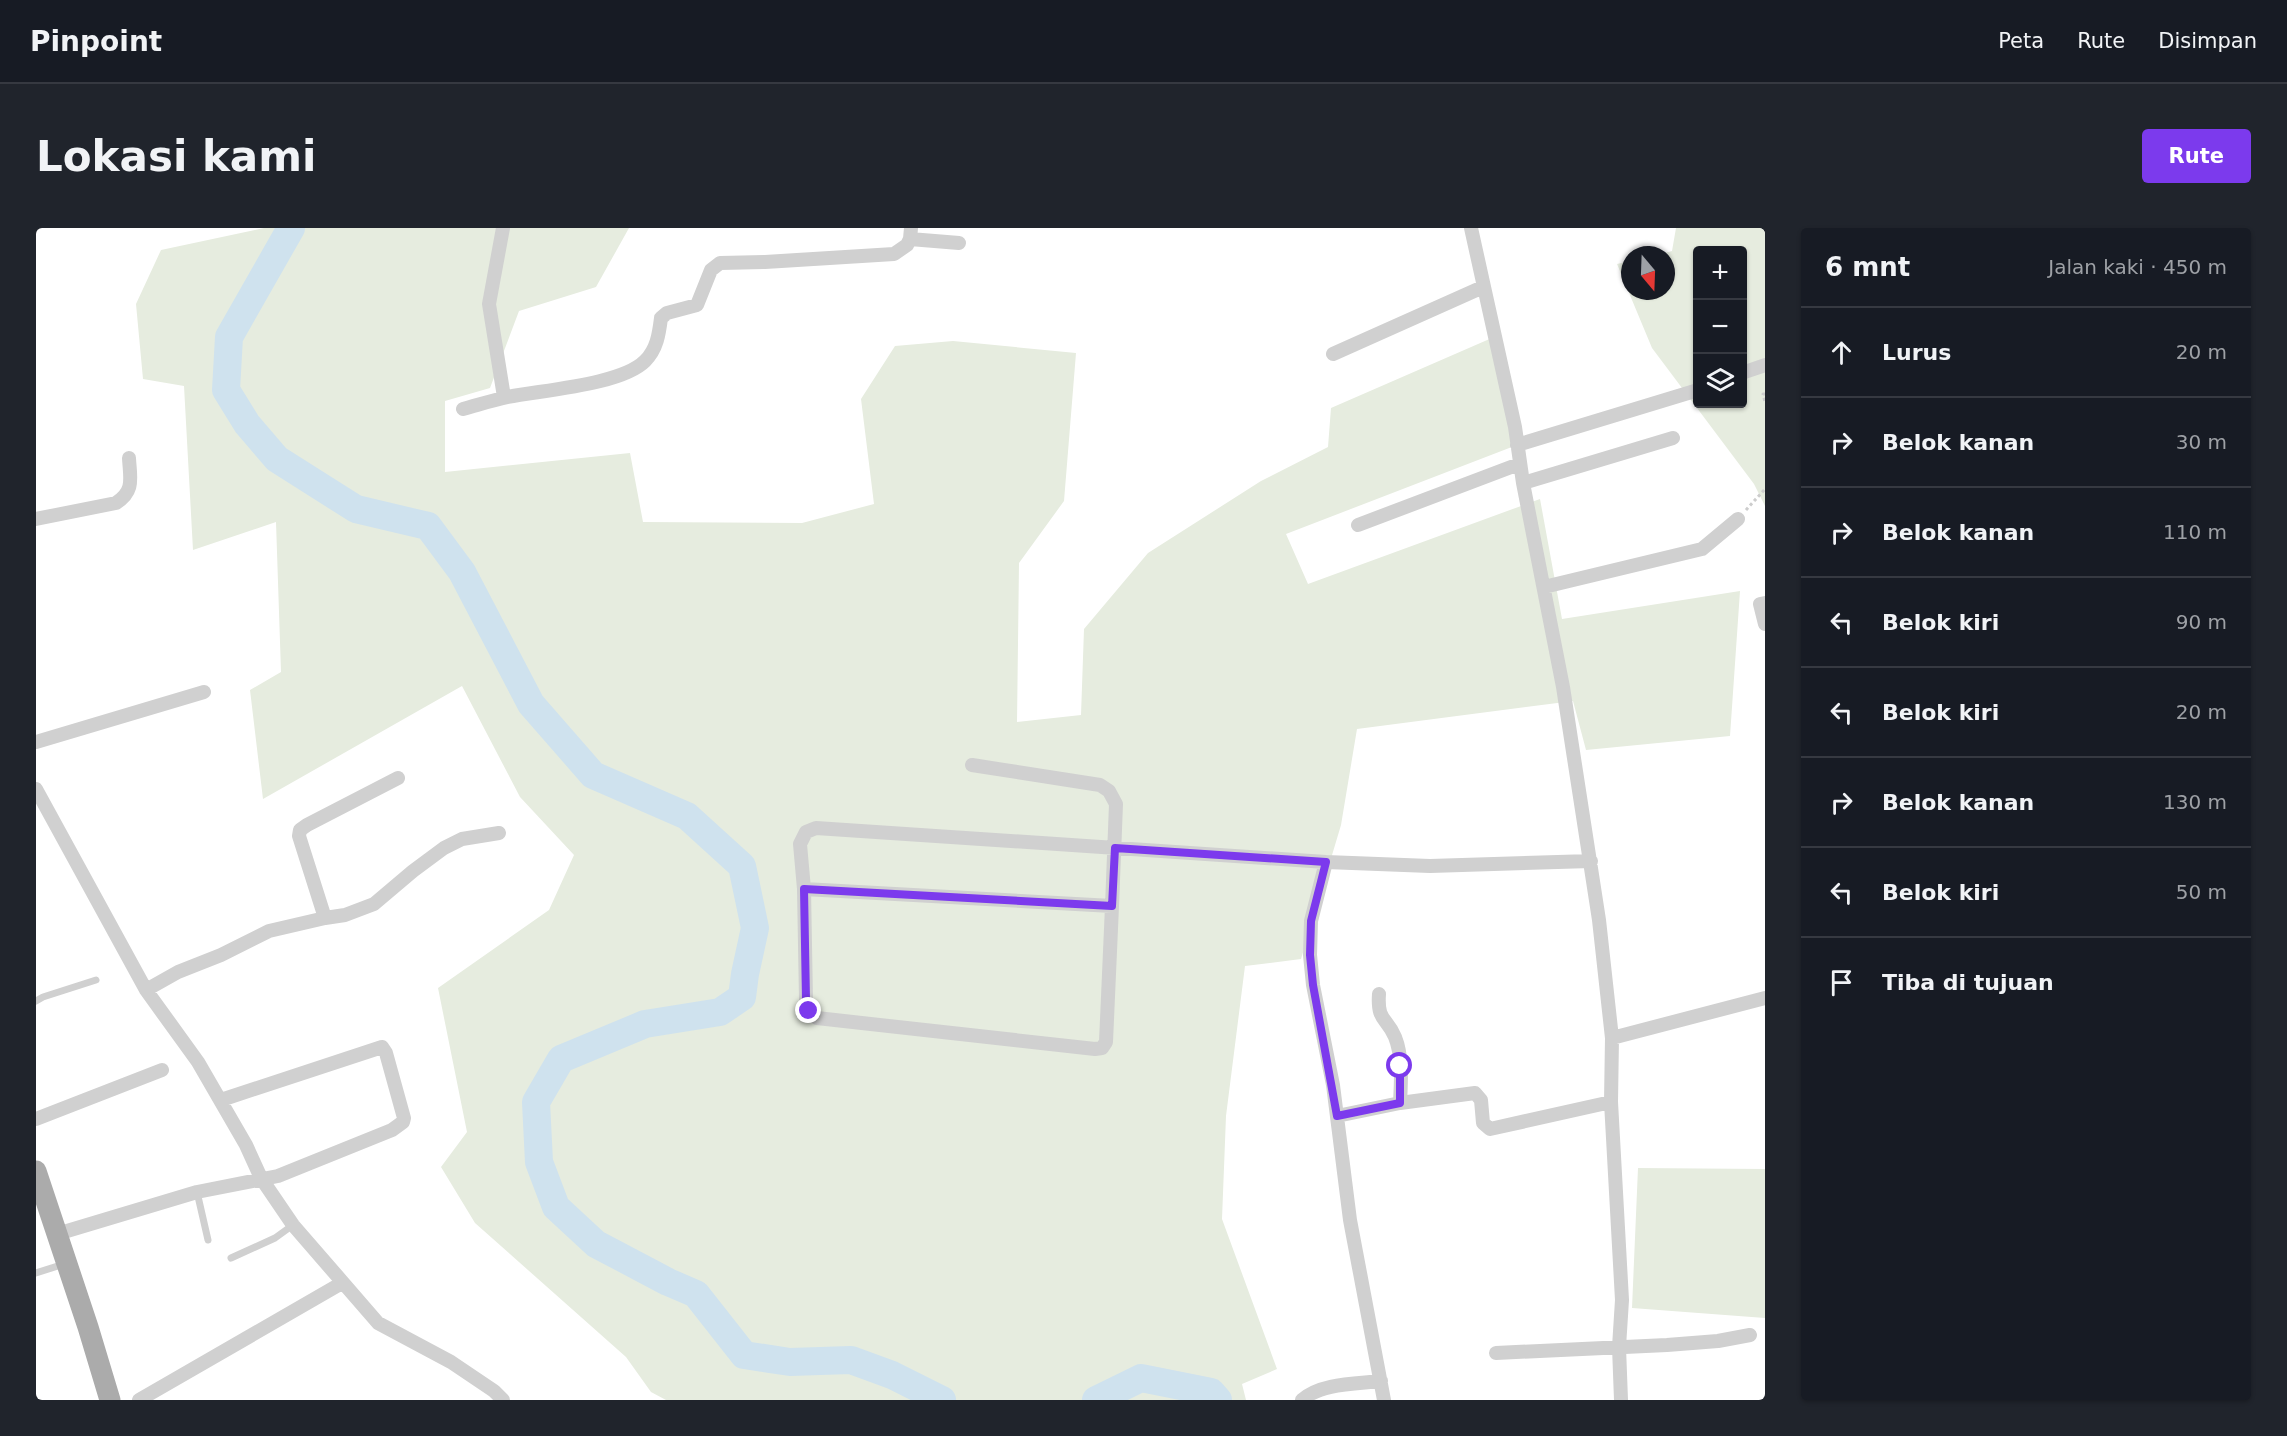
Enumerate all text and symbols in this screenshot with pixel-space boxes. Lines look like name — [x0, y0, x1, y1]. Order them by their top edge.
text: Pinpoint — [30, 25, 162, 58]
text: Peta — [1998, 29, 2044, 53]
text: Rute — [2077, 29, 2125, 53]
text: Disimpan — [2158, 29, 2257, 53]
button: Rute — [2142, 129, 2251, 183]
text: Lokasi kami — [36, 132, 316, 181]
north arrow — [1621, 246, 1675, 300]
map controls — [1693, 246, 1747, 408]
button: + — [1693, 246, 1747, 300]
text: 6 mnt — [1825, 252, 1910, 282]
text: Jalan kaki · 450 m — [2048, 255, 2227, 279]
button: − — [1693, 300, 1747, 354]
icon: ahead — [1825, 336, 1858, 369]
text: Lurus — [1882, 340, 1951, 365]
text: 20 m — [2176, 340, 2227, 364]
button: layers — [1693, 354, 1747, 408]
icon: right — [1825, 426, 1858, 459]
text: Belok kanan — [1882, 430, 2034, 455]
text: 30 m — [2176, 430, 2227, 454]
icon: right — [1825, 516, 1858, 549]
text: Belok kanan — [1882, 520, 2034, 545]
text: 110 m — [2163, 520, 2227, 544]
icon: left — [1825, 606, 1858, 639]
text: Belok kiri — [1882, 610, 1999, 635]
text: 90 m — [2176, 610, 2227, 634]
icon: left — [1825, 696, 1858, 729]
text: Belok kiri — [1882, 700, 1999, 725]
text: 20 m — [2176, 700, 2227, 724]
icon: right — [1825, 786, 1858, 819]
text: Belok kanan — [1882, 790, 2034, 815]
text: 130 m — [2163, 790, 2227, 814]
icon: left — [1825, 876, 1858, 909]
text: Belok kiri — [1882, 880, 1999, 905]
text: 50 m — [2176, 880, 2227, 904]
icon: arrive — [1825, 966, 1858, 999]
text: Tiba di tujuan — [1882, 970, 2054, 995]
route end — [795, 997, 821, 1023]
route start — [1386, 1052, 1412, 1078]

